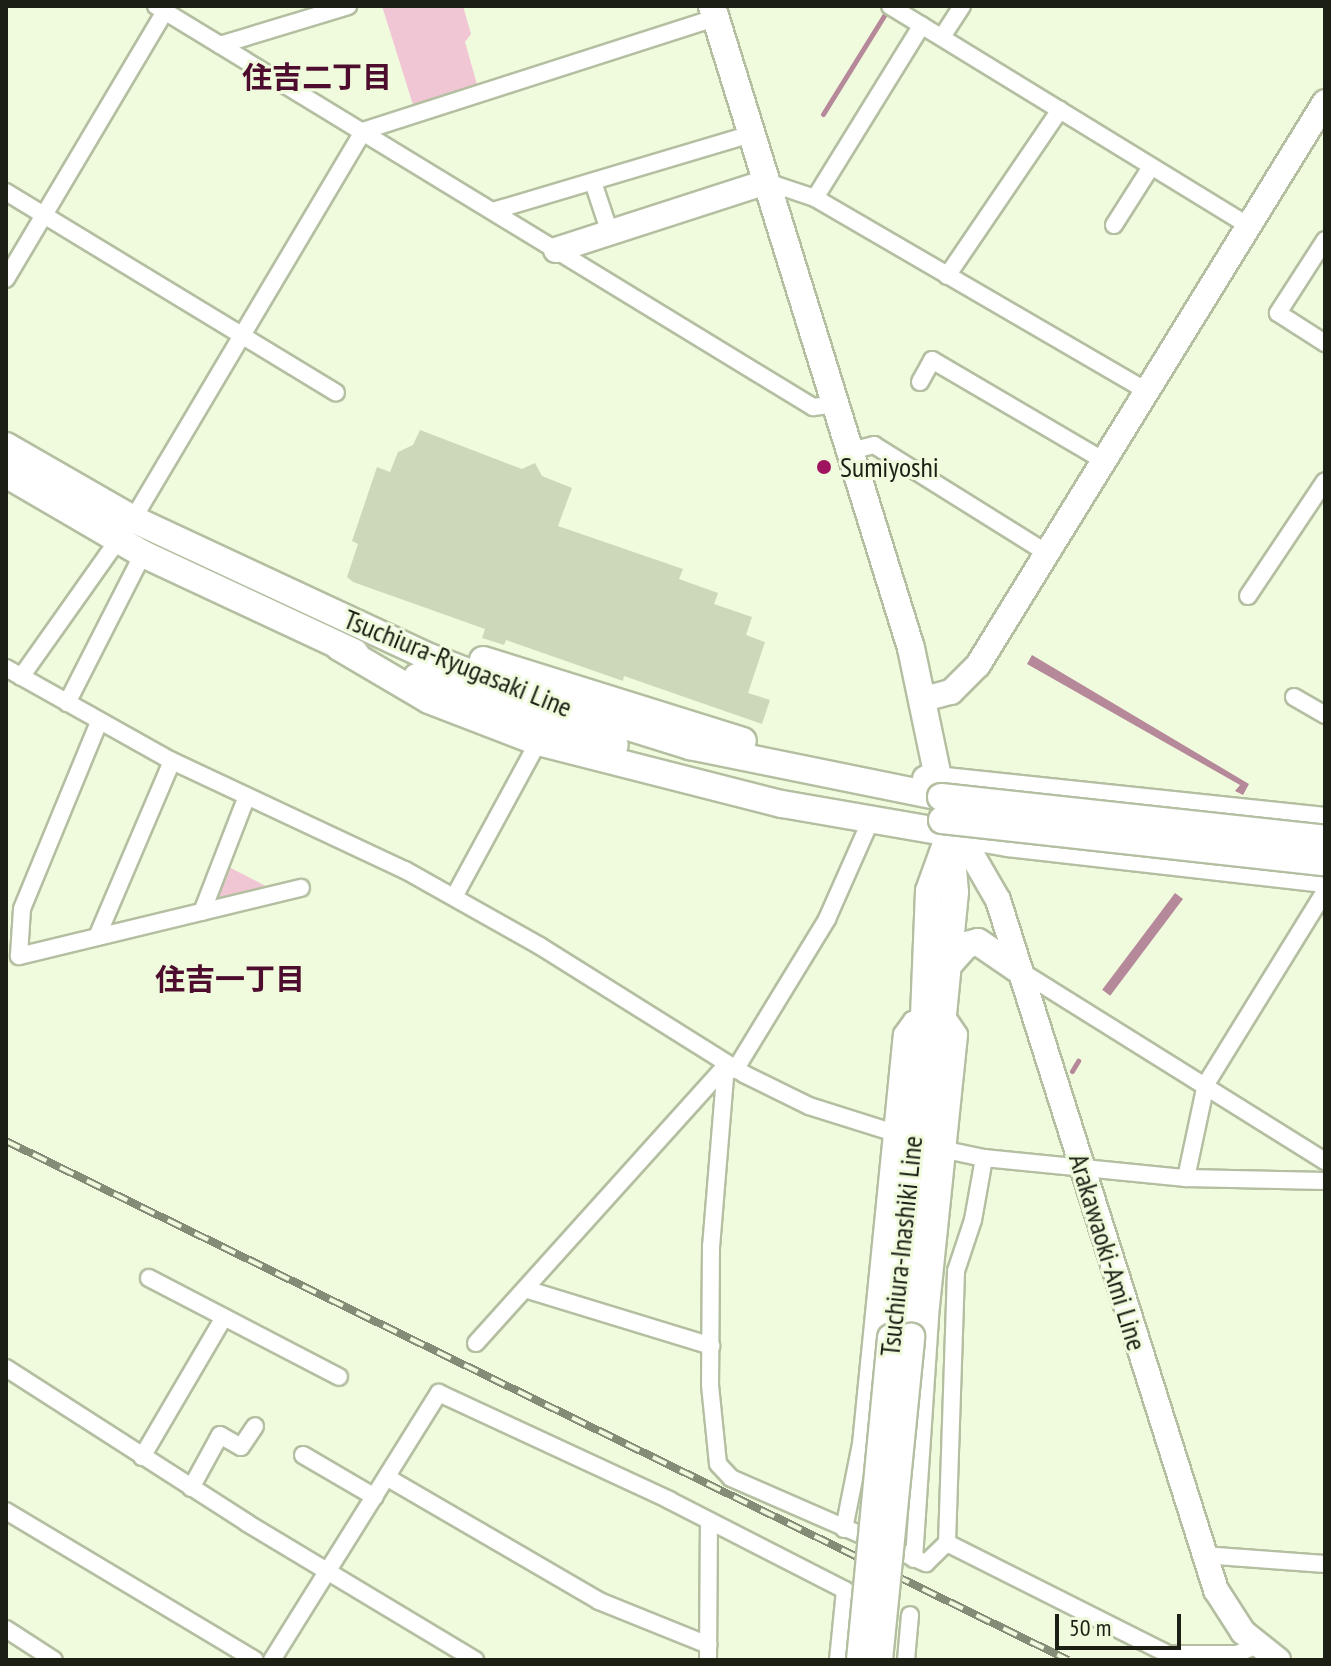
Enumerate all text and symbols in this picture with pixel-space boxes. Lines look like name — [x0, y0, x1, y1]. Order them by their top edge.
district label: 住吉二丁目 — [242, 59, 392, 95]
place label: Sumiyoshi — [840, 450, 939, 484]
marker: Sumiyoshi — [815, 458, 833, 476]
street label: Tsuchiura-Ryugasaki Line — [339, 602, 577, 724]
district label: 住吉一丁目 — [155, 961, 305, 997]
street label: Tsuchiura-Inashiki Line — [873, 1134, 929, 1358]
street label: Arakawaoki-Ami Line — [1062, 1150, 1154, 1354]
scale bar — [1059, 1598, 1185, 1648]
text: 50 m — [1069, 1612, 1111, 1643]

